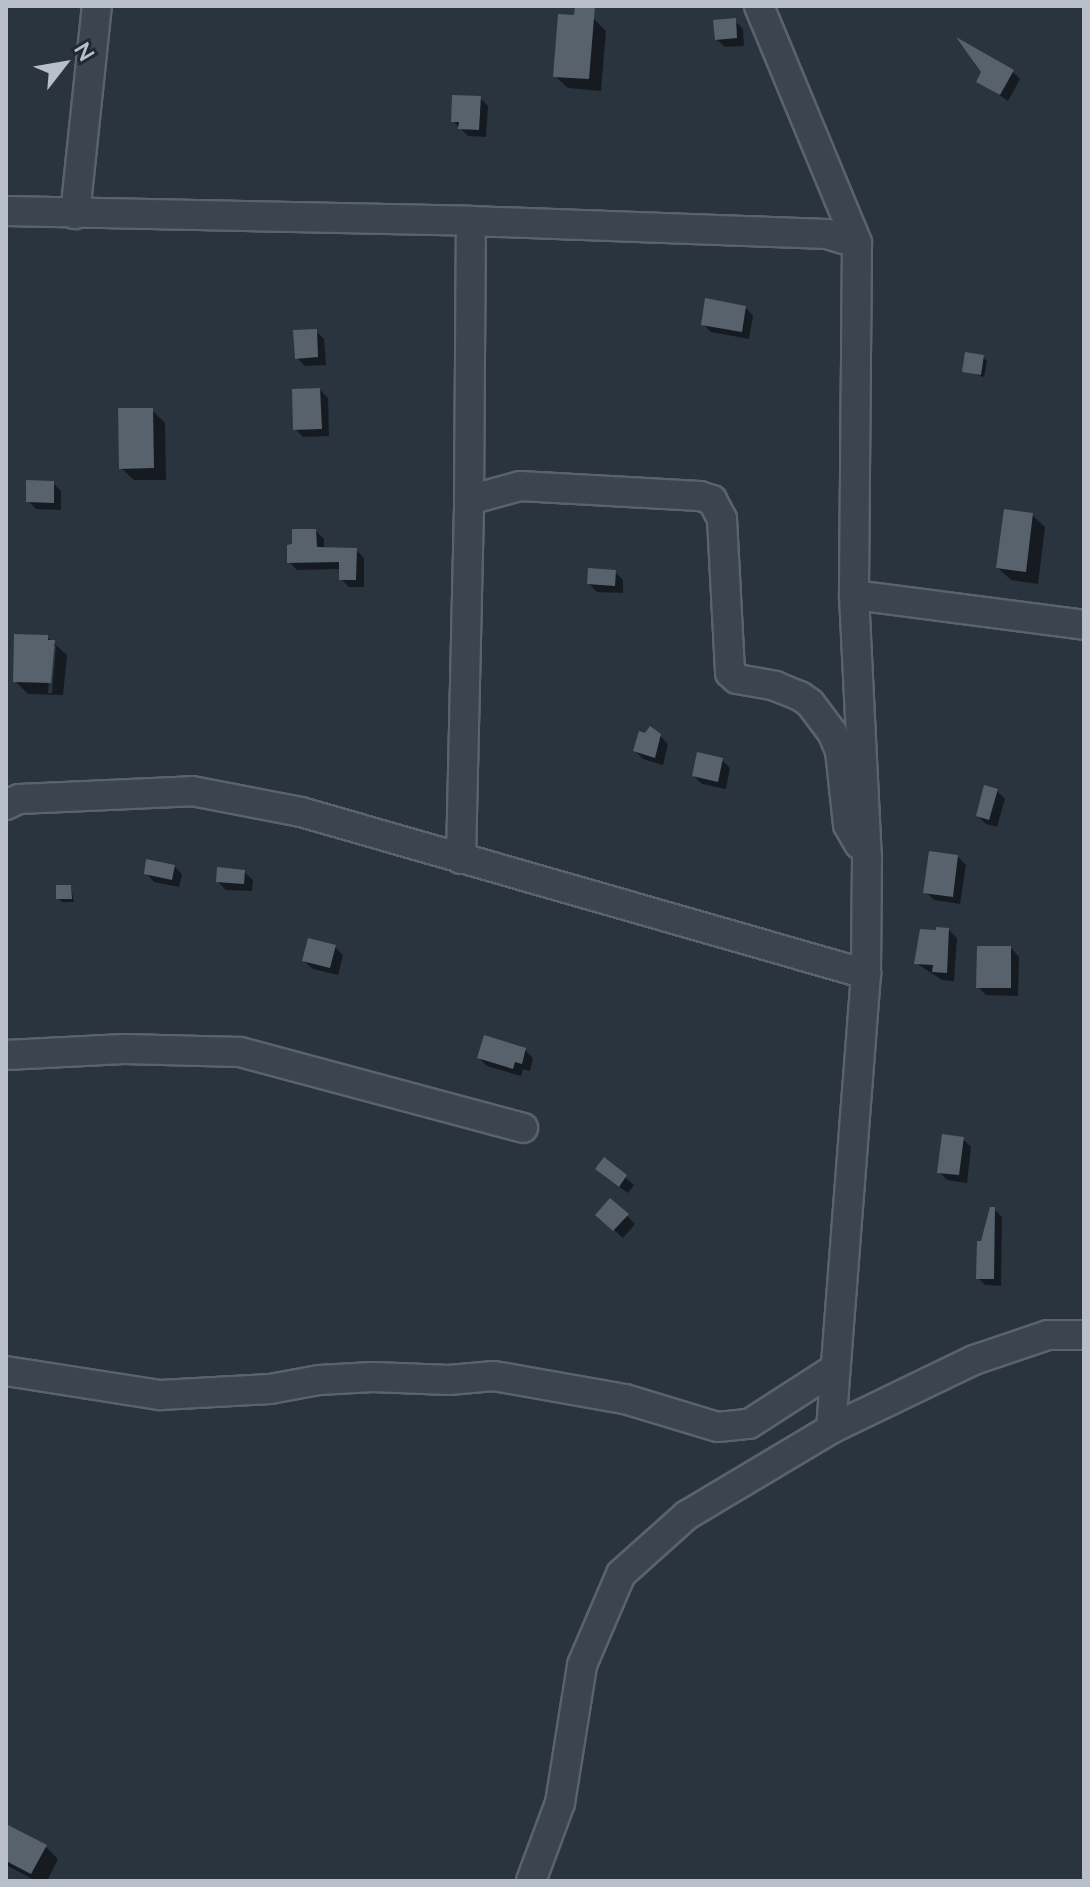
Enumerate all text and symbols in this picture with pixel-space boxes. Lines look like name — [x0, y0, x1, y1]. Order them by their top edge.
north arrow — [24, 24, 104, 104]
text: N — [69, 37, 101, 66]

